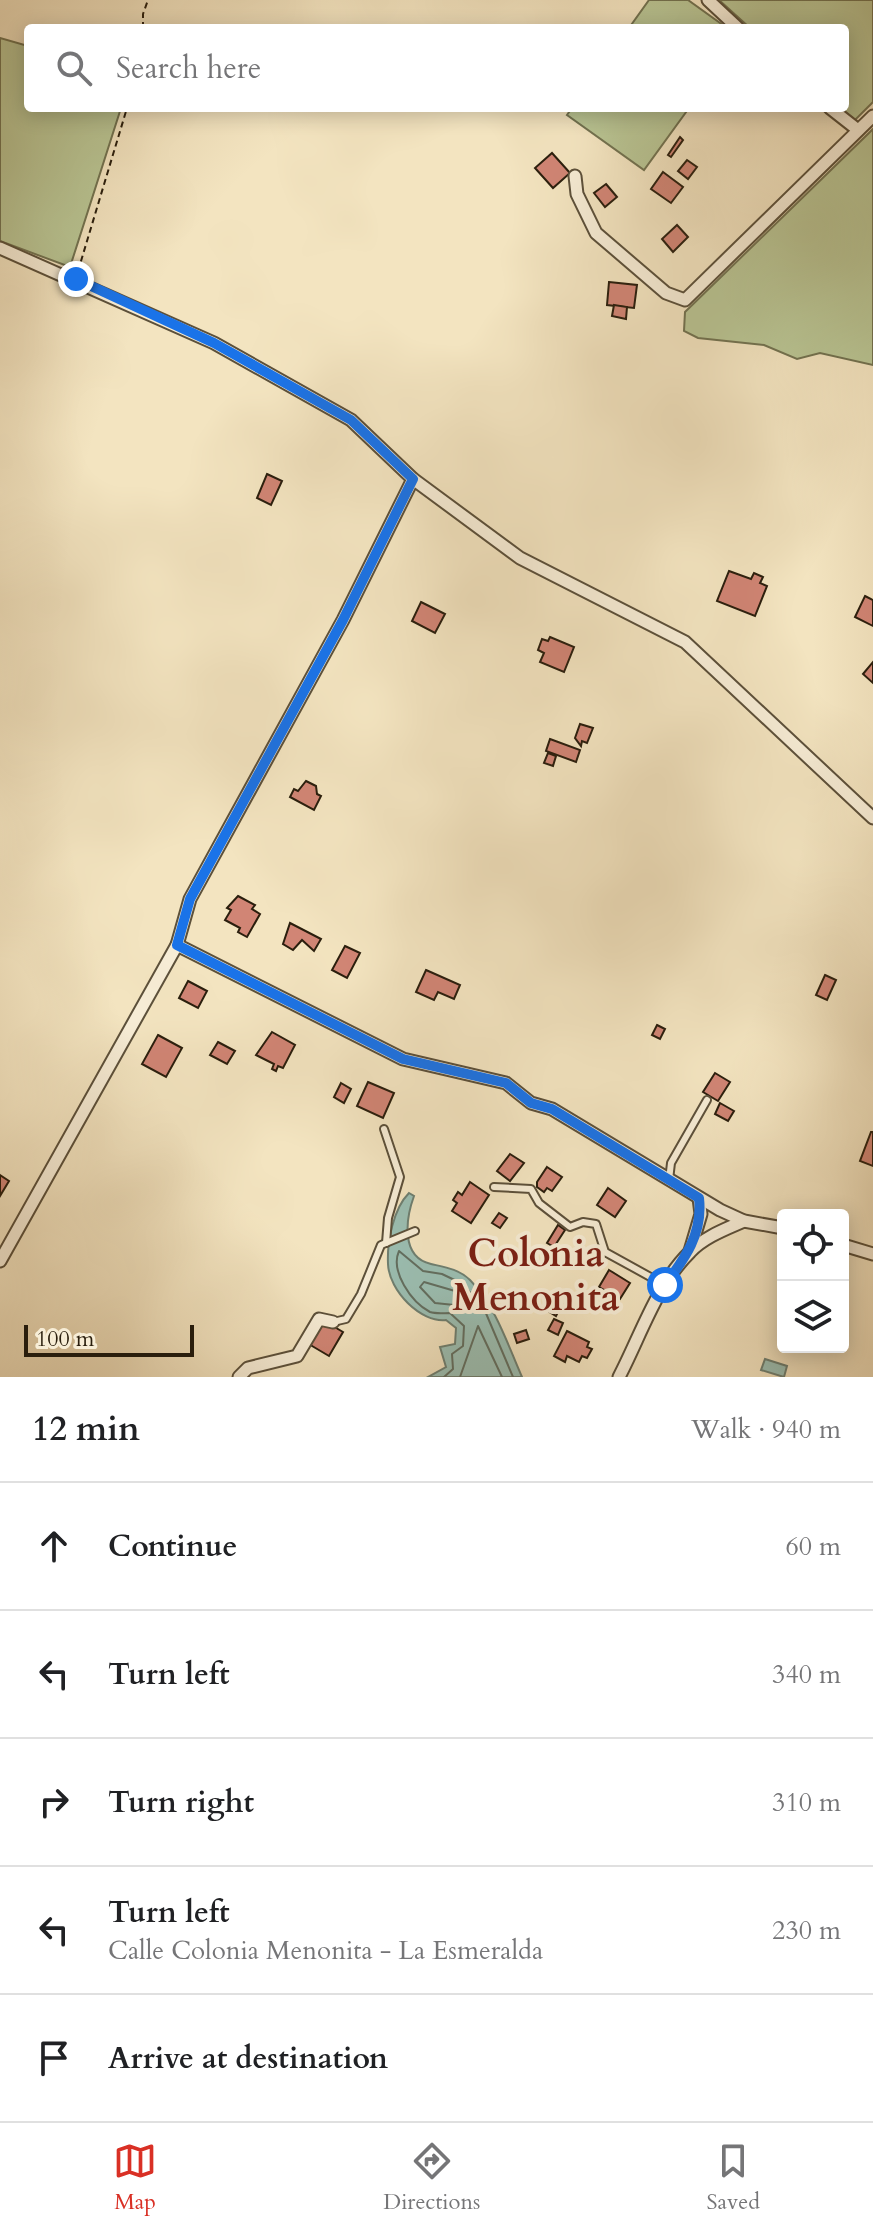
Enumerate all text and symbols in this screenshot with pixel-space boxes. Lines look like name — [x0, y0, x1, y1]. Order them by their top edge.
search box — [24, 24, 849, 112]
icon: search — [52, 46, 96, 90]
text: Search here — [116, 48, 261, 89]
route end — [58, 261, 94, 297]
map controls — [777, 1209, 849, 1353]
button: locate — [777, 1209, 849, 1281]
district label: Colonia Menonita — [452, 1228, 620, 1324]
route start — [647, 1267, 683, 1303]
button: layers — [777, 1281, 849, 1353]
scale bar — [24, 1321, 194, 1357]
text: 100 m — [36, 1324, 94, 1354]
text: 12 min — [32, 1406, 140, 1452]
text: Walk · 940 m — [691, 1412, 841, 1447]
icon: ahead — [32, 1524, 76, 1568]
text: Continue — [108, 1526, 237, 1567]
text: 60 m — [785, 1529, 841, 1564]
icon: left — [32, 1652, 76, 1696]
text: Turn left — [108, 1654, 230, 1695]
text: 340 m — [772, 1657, 841, 1692]
icon: right — [32, 1780, 76, 1824]
text: Turn right — [108, 1782, 254, 1823]
text: 310 m — [772, 1785, 841, 1820]
text: Turn left — [108, 1892, 230, 1933]
icon: left — [32, 1908, 76, 1952]
text: 230 m — [772, 1913, 841, 1948]
text: Calle Colonia Menonita - La Esmeralda — [108, 1933, 543, 1968]
icon: arrive — [32, 2036, 76, 2080]
text: Arrive at destination — [108, 2038, 388, 2079]
tab: Map — [113, 2139, 157, 2217]
tab: Directions — [383, 2139, 480, 2217]
tab: Saved — [707, 2139, 760, 2217]

